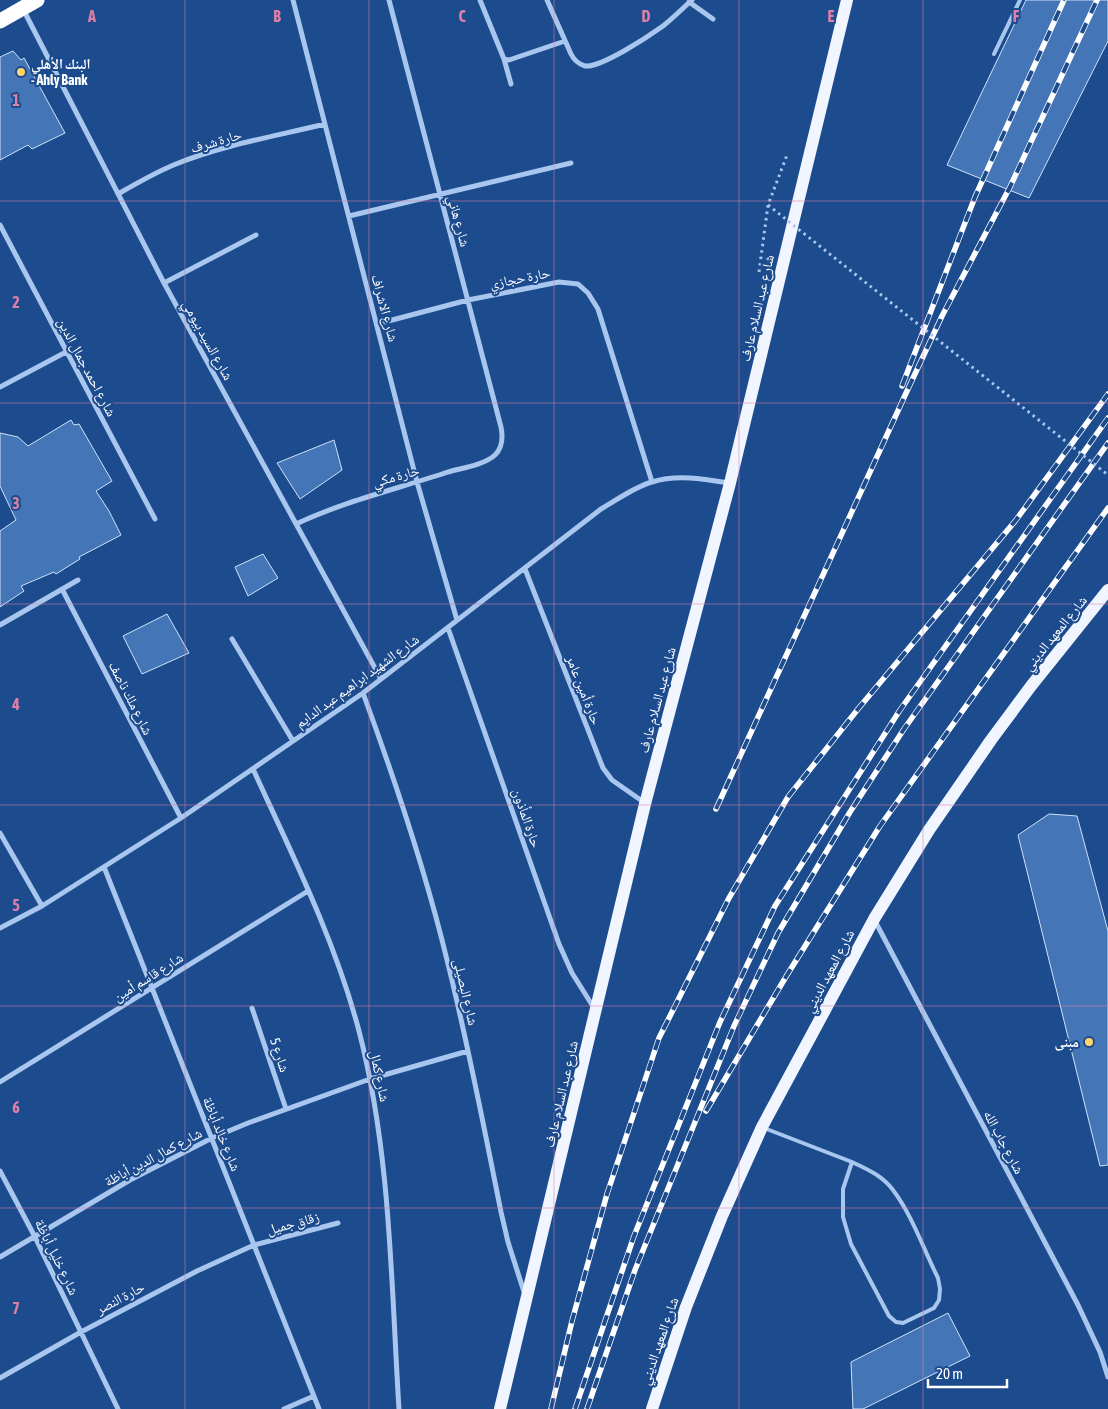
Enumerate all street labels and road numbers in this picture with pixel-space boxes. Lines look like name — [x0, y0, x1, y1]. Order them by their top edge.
street label: حارة شرف — [189, 126, 244, 157]
street label: شارع هاني — [441, 193, 474, 249]
street label: شارع عبد السلام عارف — [737, 253, 779, 363]
street label: حارة حجازي — [488, 264, 552, 295]
street label: شارع الاشراف — [366, 273, 402, 344]
street label: شارع السيد بيومي — [176, 297, 237, 385]
street label: شارع احمد جمال الدين — [52, 315, 120, 420]
street label: حارة مكي — [371, 462, 422, 494]
street label: شارع المعهد الديني — [1020, 592, 1093, 676]
street label: شارع الشهيد ابراهيم عبد الدايم — [292, 631, 423, 733]
street label: شارع عبد السلام عارف — [635, 645, 681, 755]
street label: حارة أمين عامر — [562, 652, 605, 727]
street label: شارع ملك ناصف — [104, 659, 156, 738]
street label: حارة المأذون — [508, 786, 545, 850]
street label: شارع المعهد الديني — [800, 927, 861, 1017]
street label: شارع قاسم أمين — [110, 949, 187, 1007]
street label: شارع البصيلى — [449, 957, 481, 1027]
street label: شارع 5 — [265, 1036, 293, 1075]
street label: شارع عبد السلام عارف — [541, 1039, 583, 1149]
street label: شارع كمال — [365, 1049, 393, 1104]
street label: شارع خالد أباظة — [198, 1094, 244, 1174]
street label: شارع جاب الله — [979, 1107, 1027, 1177]
street label: شارع كمال الدين أباظة — [102, 1125, 205, 1191]
street label: زقاق جميل — [265, 1208, 321, 1239]
street label: شارع خليل أباظة — [30, 1216, 82, 1298]
street label: حارة النصر — [92, 1279, 147, 1319]
street label: شارع المعهد الديني — [637, 1295, 685, 1388]

